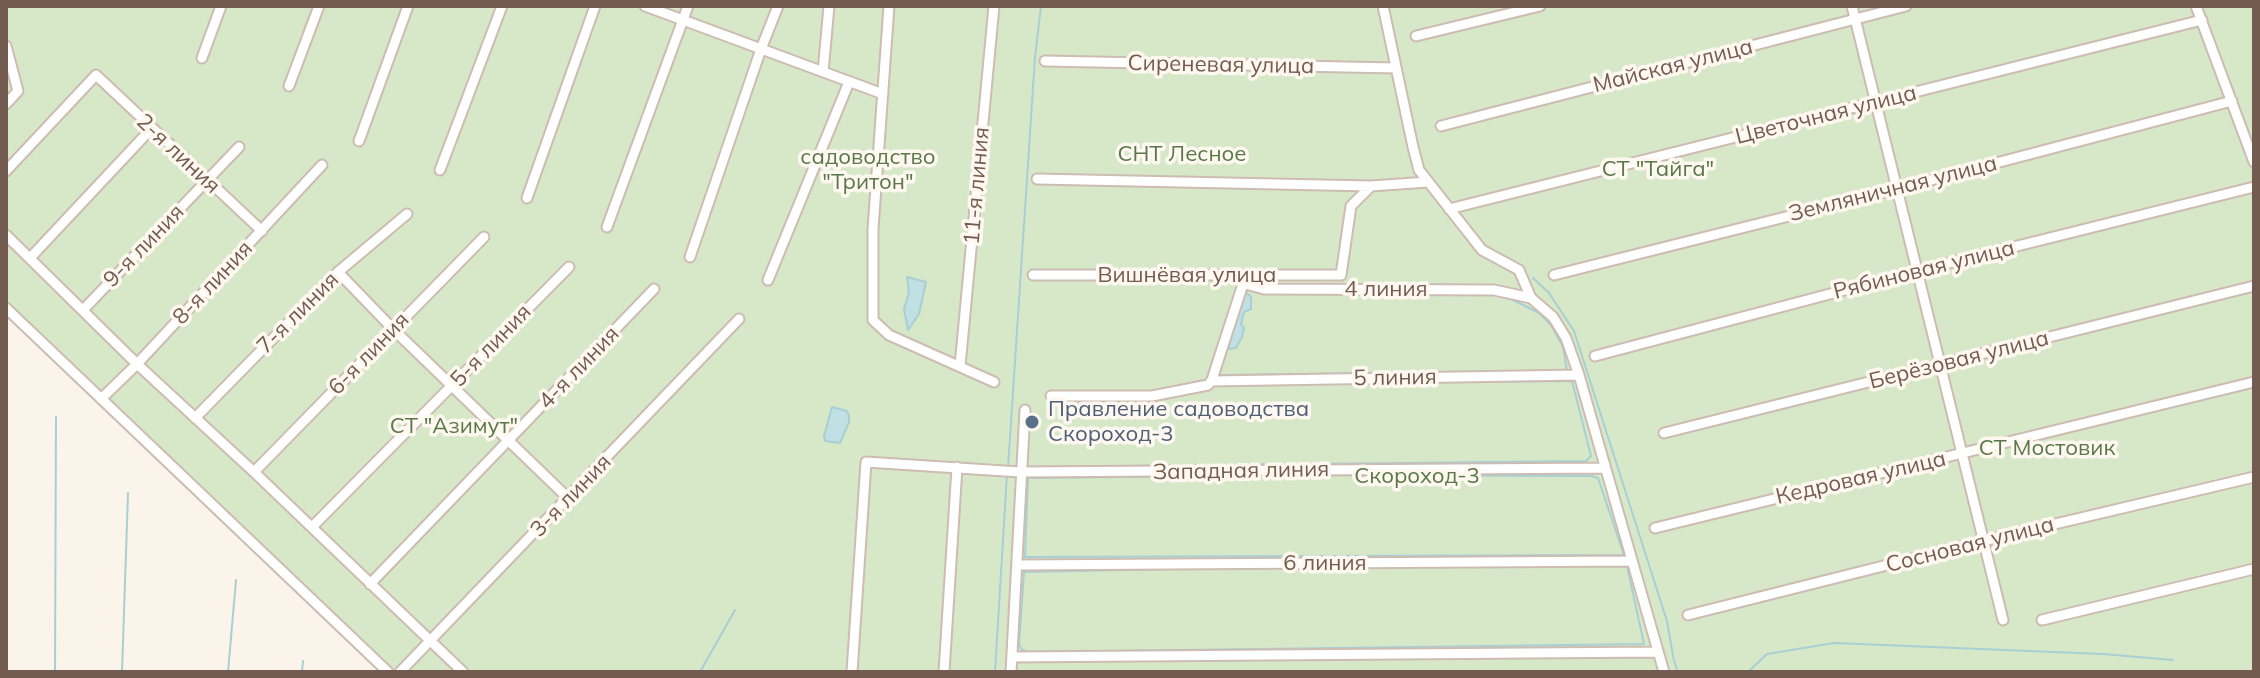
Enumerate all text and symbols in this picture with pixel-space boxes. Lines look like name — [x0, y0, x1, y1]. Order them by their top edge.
street label: Майская улица — [1590, 33, 1756, 99]
street label: Сиреневая улица — [1127, 50, 1315, 80]
street label: Цветочная улица — [1733, 80, 1919, 150]
street label: 2-я линия — [131, 109, 225, 199]
street label: 11-я линия — [959, 126, 995, 246]
park label: СНТ Лесное — [1117, 141, 1247, 167]
park label: садоводство "Тритон" — [800, 144, 936, 196]
street label: Земляничная улица — [1786, 150, 2000, 228]
park label: СТ "Тайга" — [1602, 156, 1714, 182]
street label: 9-я линия — [98, 199, 190, 293]
street label: Рябиновая улица — [1831, 235, 2017, 305]
street label: 8-я линия — [168, 236, 258, 330]
street label: Вишнёвая улица — [1098, 262, 1276, 288]
street label: 7-я линия — [252, 267, 344, 359]
street label: 4 линия — [1344, 276, 1428, 302]
street label: 5-я линия — [445, 299, 537, 393]
street label: 6-я линия — [323, 307, 415, 401]
street label: 4-я линия — [533, 321, 625, 415]
street label: Берёзовая улица — [1866, 325, 2052, 395]
street label: 5 линия — [1353, 364, 1437, 392]
place label: Правление садоводства Скороход-3 — [1048, 396, 1309, 448]
park label: СТ "Азимут" — [390, 413, 518, 439]
marker: Правление садоводства Скороход-3 — [1023, 413, 1041, 431]
park label: СТ Мостовик — [1979, 435, 2115, 461]
street label: Кедровая улица — [1773, 446, 1949, 510]
street label: 3-я линия — [525, 449, 617, 543]
street label: Западная линия — [1153, 456, 1329, 486]
park label: Скороход-3 — [1354, 463, 1480, 489]
street label: Сосновая улица — [1883, 511, 2057, 579]
street label: 6 линия — [1283, 550, 1367, 576]

